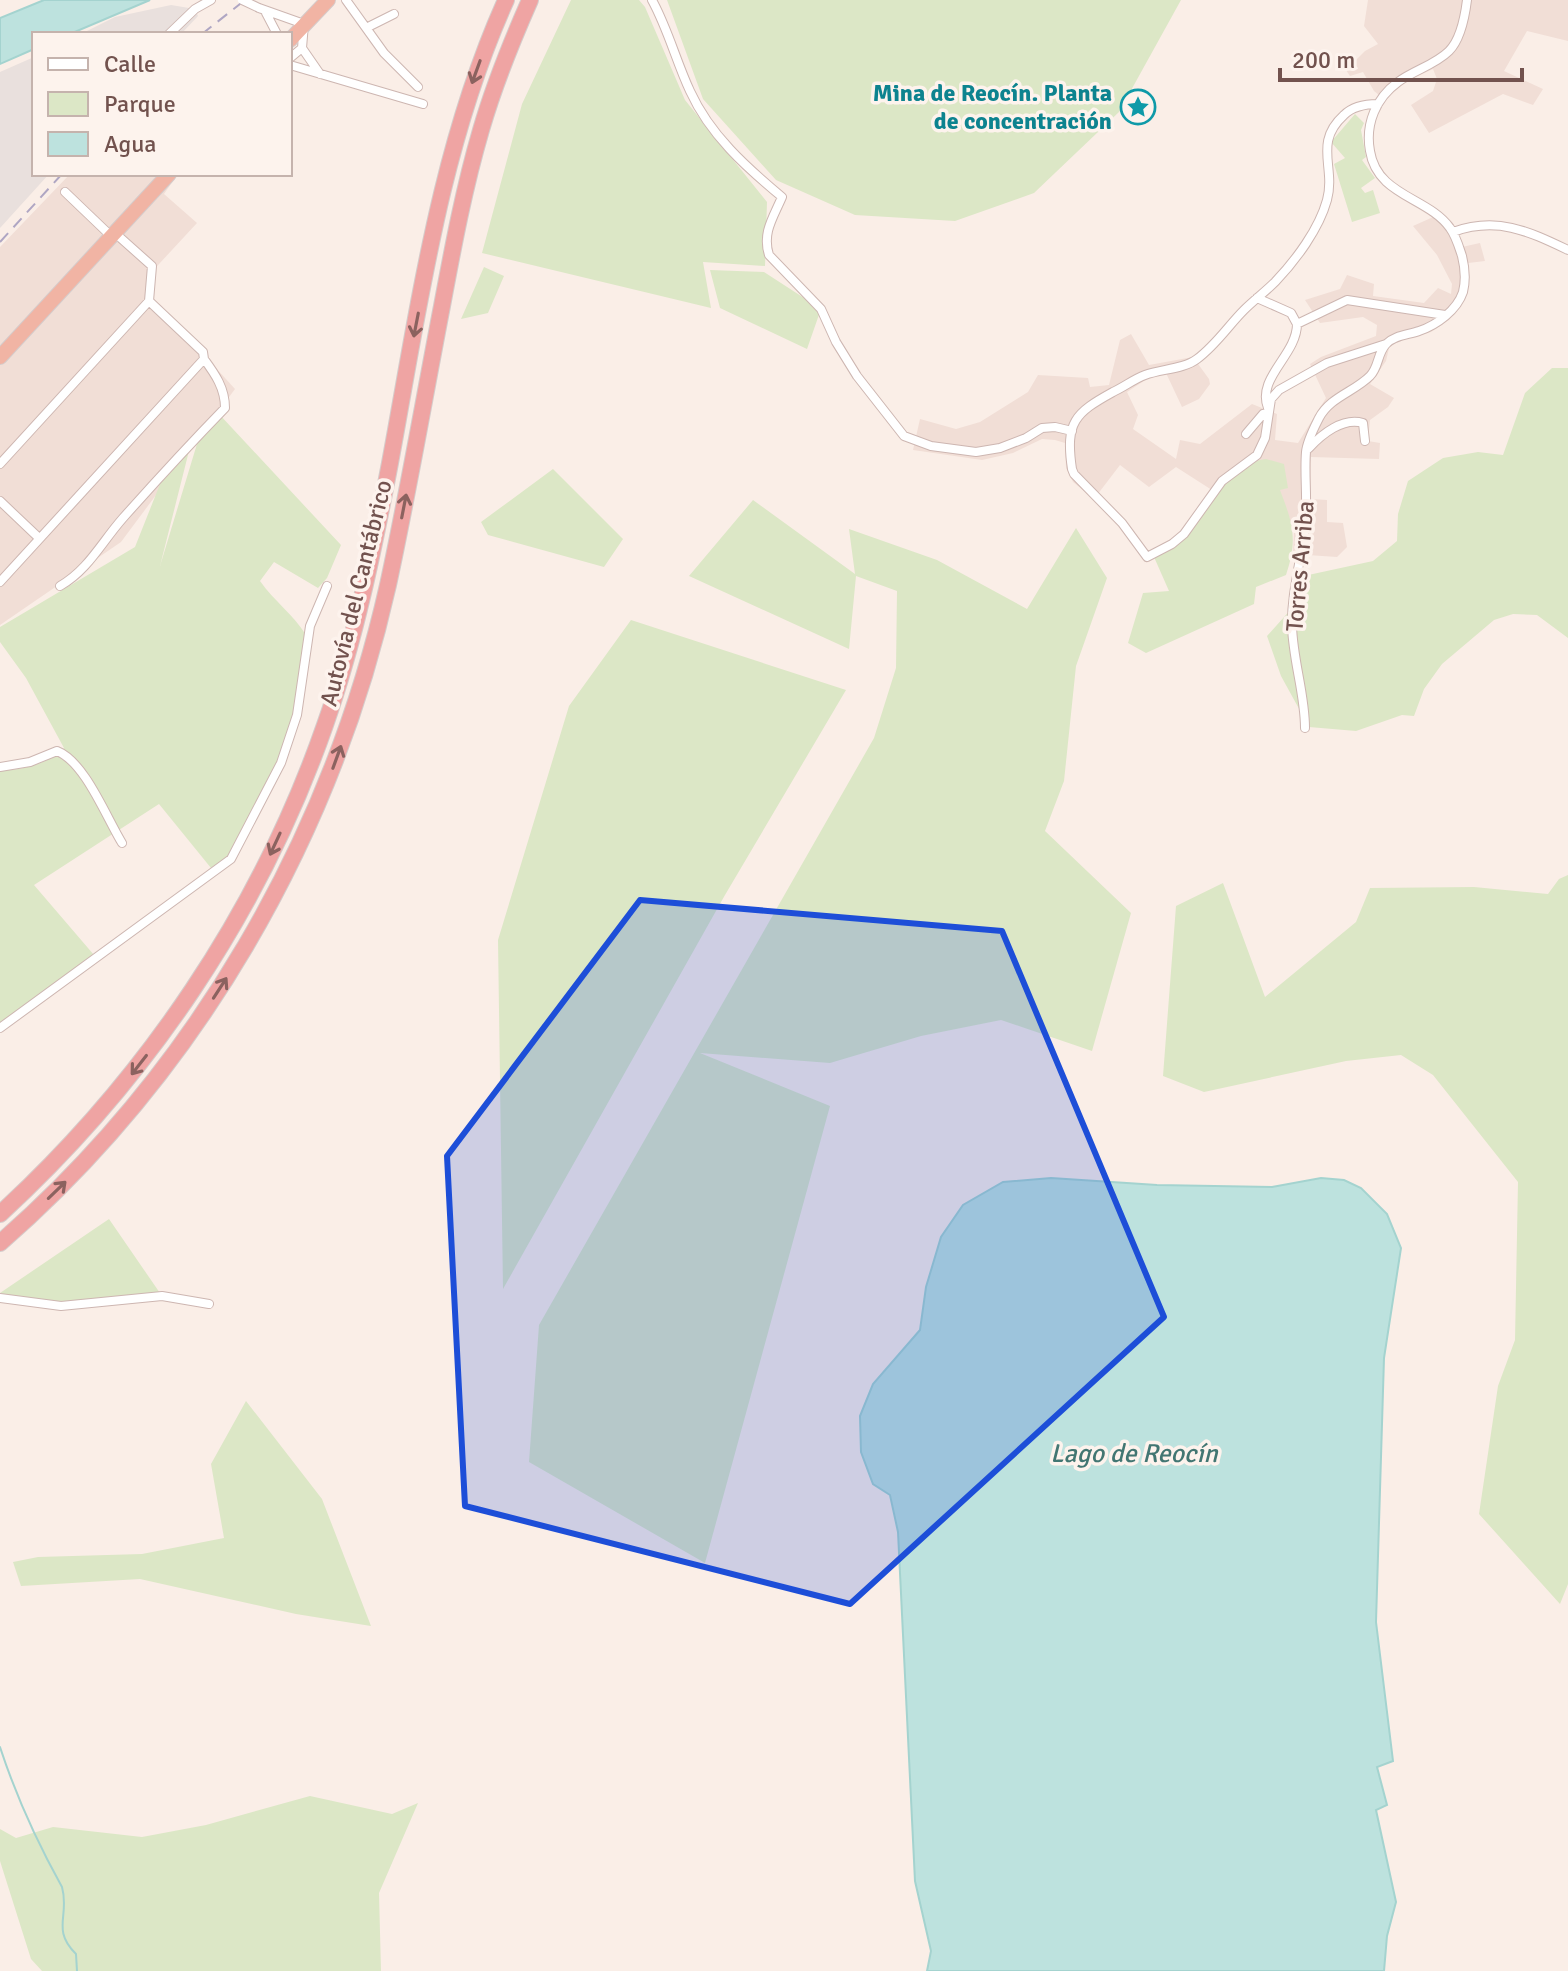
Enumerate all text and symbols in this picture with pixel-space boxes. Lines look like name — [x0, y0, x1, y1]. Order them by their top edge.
legend — [32, 32, 292, 176]
scale bar — [1280, 32, 1522, 82]
text: 200 m — [1292, 45, 1355, 75]
text: Calle — [104, 49, 156, 79]
one-way arrow — [468, 60, 483, 85]
place label: Mina de Reocín. Planta de concentración — [873, 78, 1112, 136]
place icon: Mina de Reocín. Planta de concentración — [1119, 88, 1157, 126]
text: Parque — [104, 89, 176, 119]
text: Agua — [104, 129, 156, 159]
one-way arrow — [407, 312, 422, 337]
street label: Autovía del Cantábrico — [313, 477, 399, 709]
one-way arrow — [397, 494, 412, 519]
street label: Torres Arriba — [1279, 499, 1321, 633]
one-way arrow — [331, 745, 345, 770]
one-way arrow — [267, 832, 282, 856]
one-way arrow — [212, 977, 228, 1000]
one-way arrow — [130, 1054, 147, 1075]
one-way arrow — [47, 1181, 66, 1200]
water label: Lago de Reocín — [1050, 1438, 1219, 1470]

